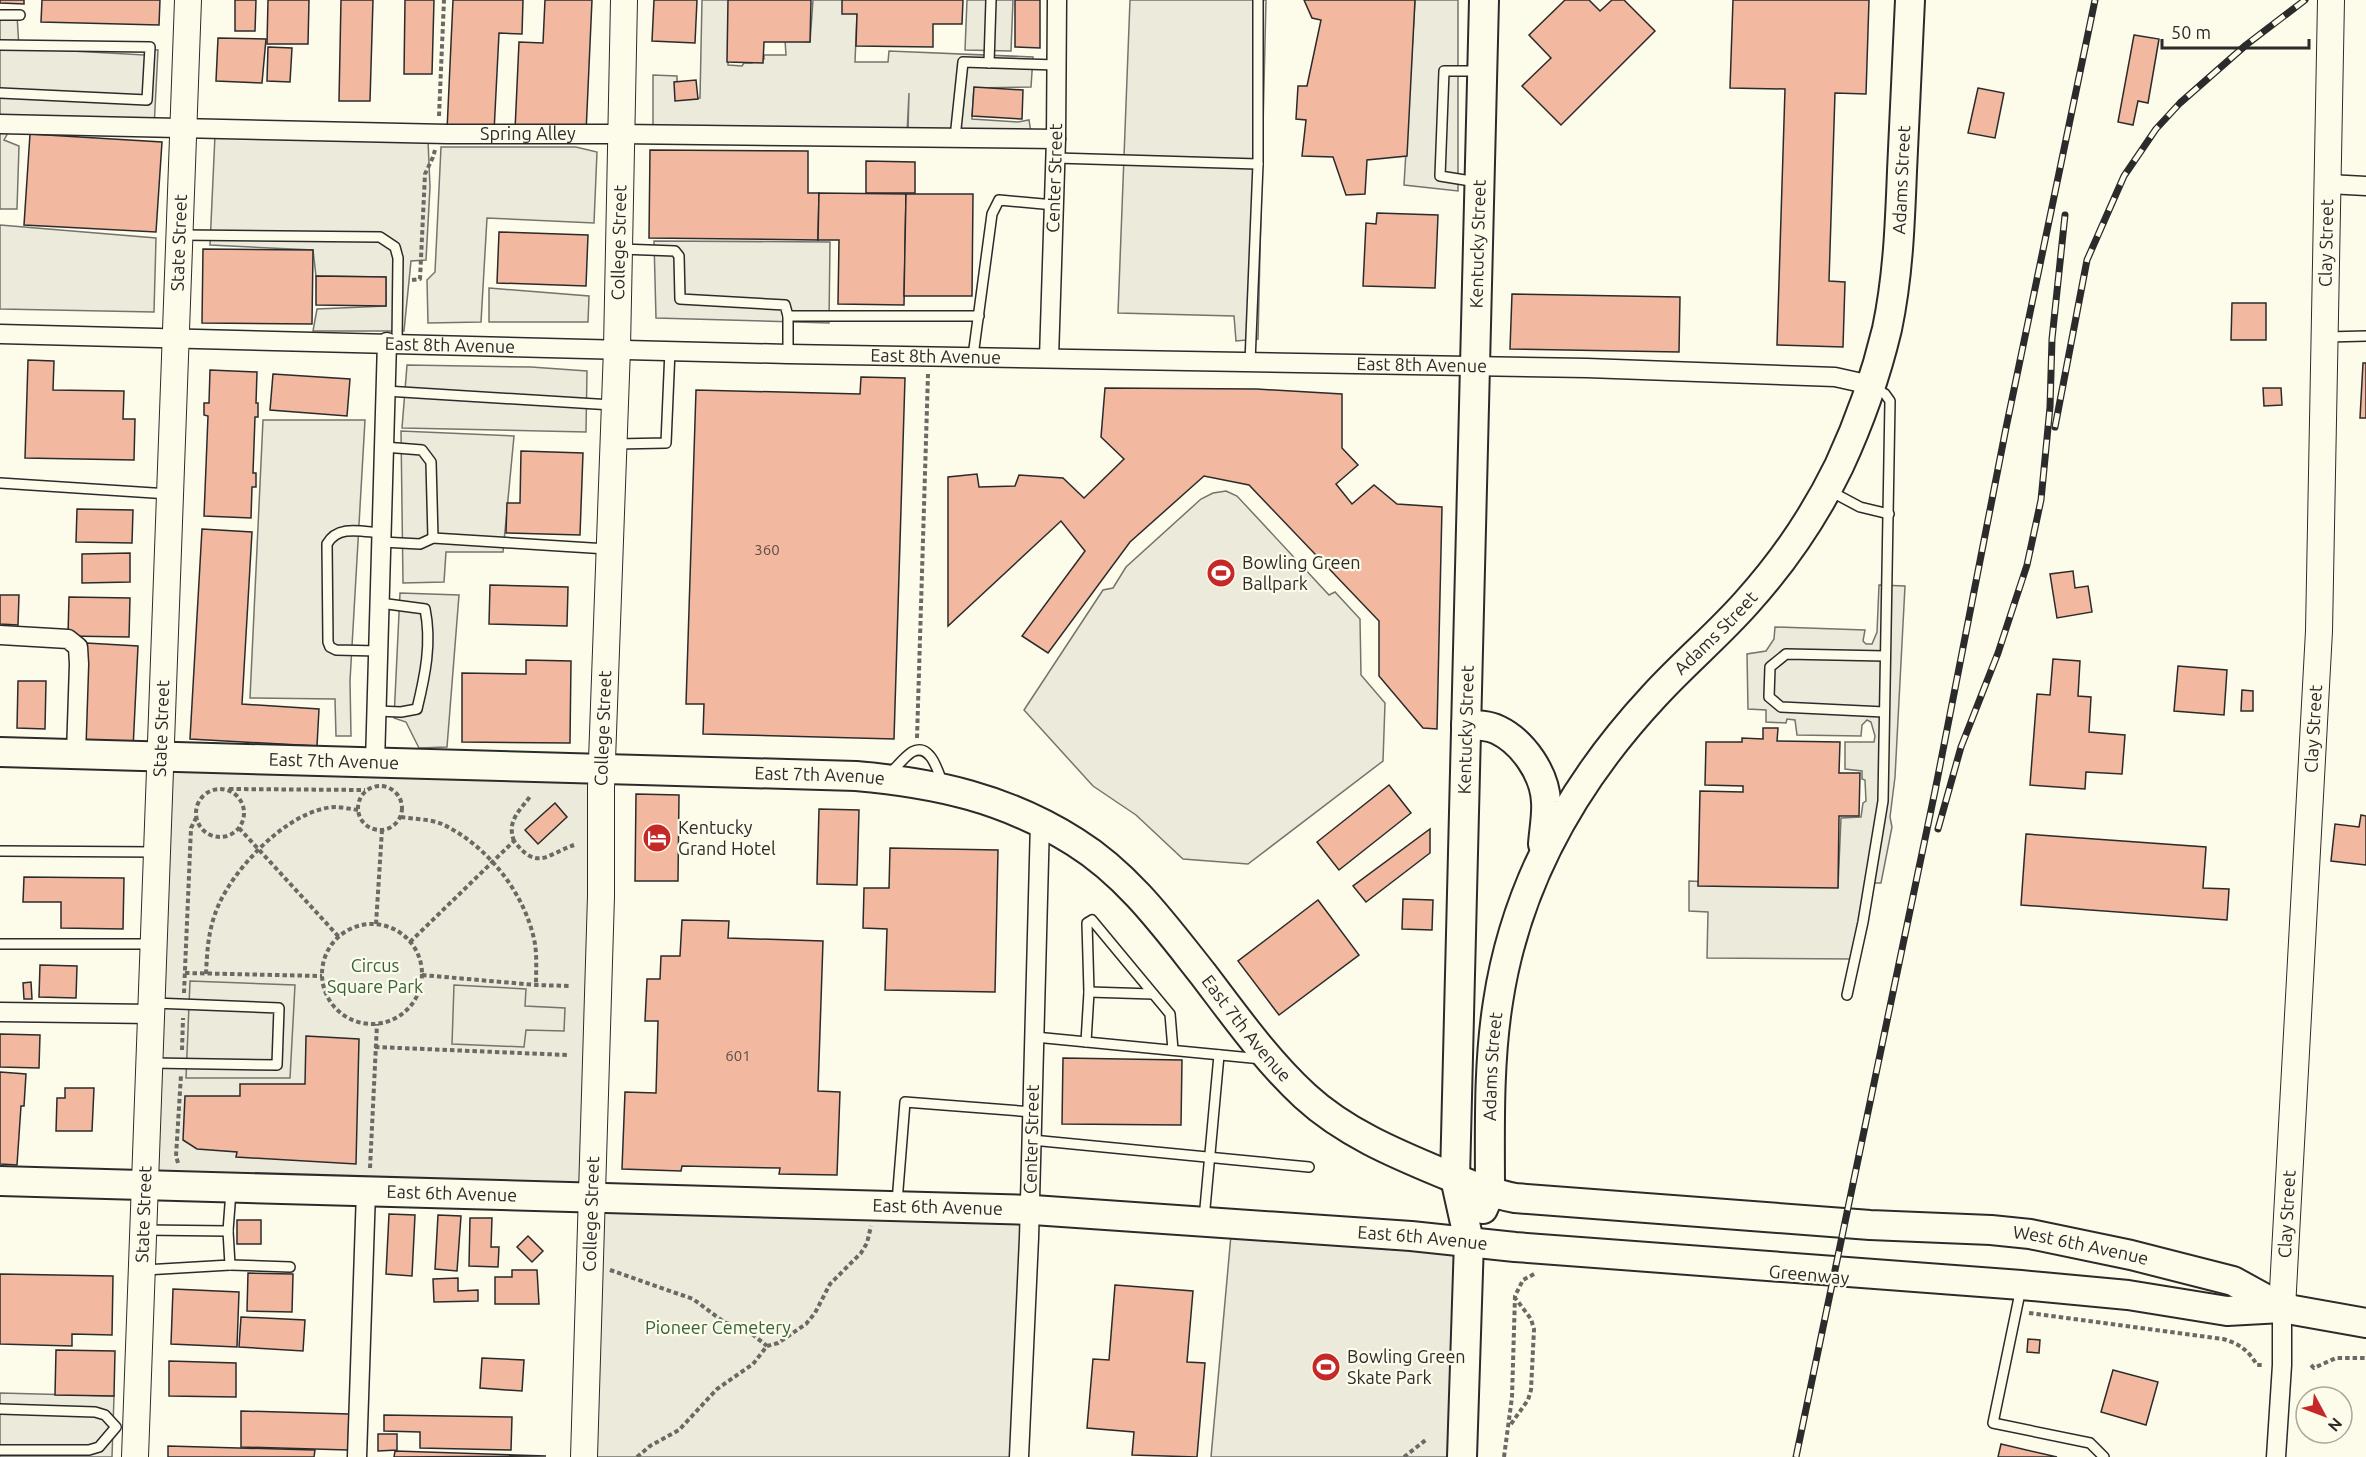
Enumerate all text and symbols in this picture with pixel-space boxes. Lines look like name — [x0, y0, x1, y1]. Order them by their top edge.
scale bar — [2162, 12, 2309, 50]
text: 50 m — [2171, 22, 2211, 42]
street label: Spring Alley — [480, 123, 576, 143]
street label: Center Street — [1042, 123, 1065, 233]
street label: Adams Street — [1888, 125, 1913, 235]
street label: Kentucky Street — [1465, 179, 1489, 309]
street label: College Street — [607, 185, 629, 301]
street label: State Street — [166, 194, 190, 292]
street label: Clay Street — [2315, 199, 2336, 287]
street label: East 8th Avenue — [384, 333, 515, 356]
street label: East 8th Avenue — [870, 344, 1001, 367]
street label: East 8th Avenue — [1356, 353, 1487, 375]
house number: 360 — [754, 541, 780, 558]
place label: Bowling Green Ballpark — [1242, 552, 1361, 593]
sports icon: Bowling Green Ballpark — [1205, 557, 1237, 589]
street label: Adams Street — [1670, 587, 1761, 678]
street label: Kentucky Street — [1453, 665, 1477, 794]
street label: College Street — [590, 670, 614, 786]
street label: State Street — [149, 680, 172, 777]
street label: Clay Street — [2300, 684, 2325, 773]
street label: East 7th Avenue — [268, 749, 399, 772]
street label: East 7th Avenue — [754, 762, 886, 788]
place label: Kentucky Grand Hotel — [678, 817, 776, 858]
hotel icon: Kentucky Grand Hotel — [641, 822, 673, 854]
park label: Circus Square Park — [327, 955, 423, 996]
street label: East 7th Avenue — [1198, 971, 1296, 1085]
street label: Adams Street — [1479, 1011, 1505, 1121]
house number: 601 — [725, 1047, 751, 1064]
street label: Center Street — [1019, 1084, 1042, 1194]
street label: College Street — [579, 1156, 602, 1272]
street label: State Street — [131, 1165, 155, 1263]
street label: Clay Street — [2274, 1170, 2299, 1259]
street label: East 6th Avenue — [386, 1181, 517, 1205]
street label: East 6th Avenue — [872, 1194, 1003, 1218]
street label: East 6th Avenue — [1357, 1221, 1489, 1253]
street label: West 6th Avenue — [2012, 1221, 2151, 1268]
street label: Greenway — [1768, 1261, 1850, 1288]
park label: Pioneer Cemetery — [645, 1317, 791, 1337]
place label: Bowling Green Skate Park — [1347, 1346, 1466, 1387]
sports icon: Bowling Green Skate Park — [1310, 1351, 1342, 1383]
north arrow — [2294, 1385, 2354, 1445]
text: N — [2325, 1414, 2346, 1435]

